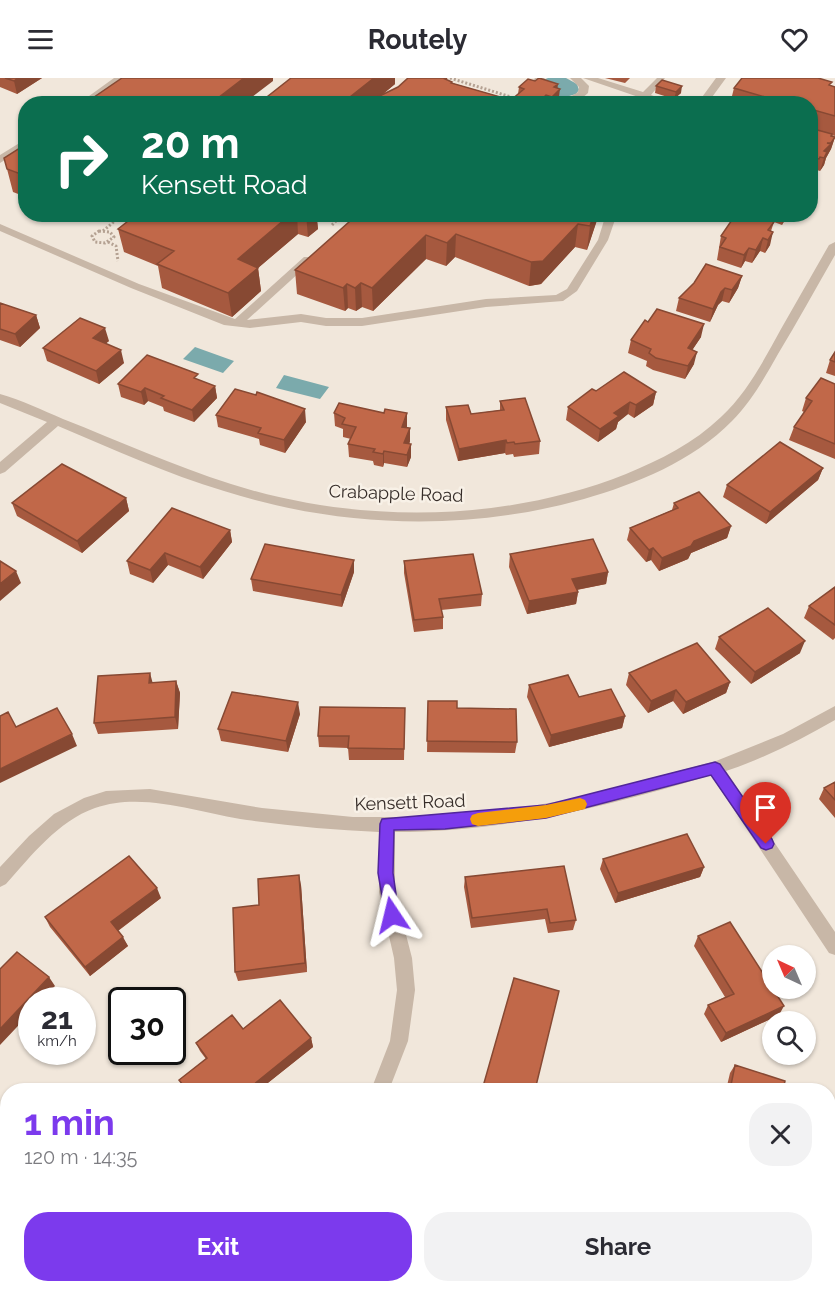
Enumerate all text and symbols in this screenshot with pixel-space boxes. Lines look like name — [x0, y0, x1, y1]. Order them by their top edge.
icon: menu — [24, 23, 57, 56]
icon: heart — [778, 23, 811, 56]
text: Routely — [368, 24, 467, 55]
text: 20 m — [141, 119, 240, 168]
icon: right — [42, 120, 120, 198]
text: Kensett Road — [141, 169, 308, 200]
street label: Crabapple Road — [328, 480, 464, 506]
pin — [740, 782, 791, 844]
street label: Kensett Road — [354, 790, 466, 814]
icon: arrive — [749, 791, 782, 824]
position arrow — [360, 883, 424, 947]
north arrow — [762, 945, 816, 999]
map controls — [762, 945, 816, 1065]
speed limit sign: 30 — [108, 987, 186, 1065]
text: 21 — [41, 1001, 73, 1036]
button: search — [762, 1011, 816, 1065]
text: km/h — [37, 1032, 77, 1050]
text: 1 min — [24, 1101, 115, 1143]
button: close — [749, 1103, 812, 1166]
text: 120 m · 14:35 — [24, 1145, 138, 1169]
button: Exit — [24, 1212, 412, 1281]
button: Share — [424, 1212, 812, 1281]

